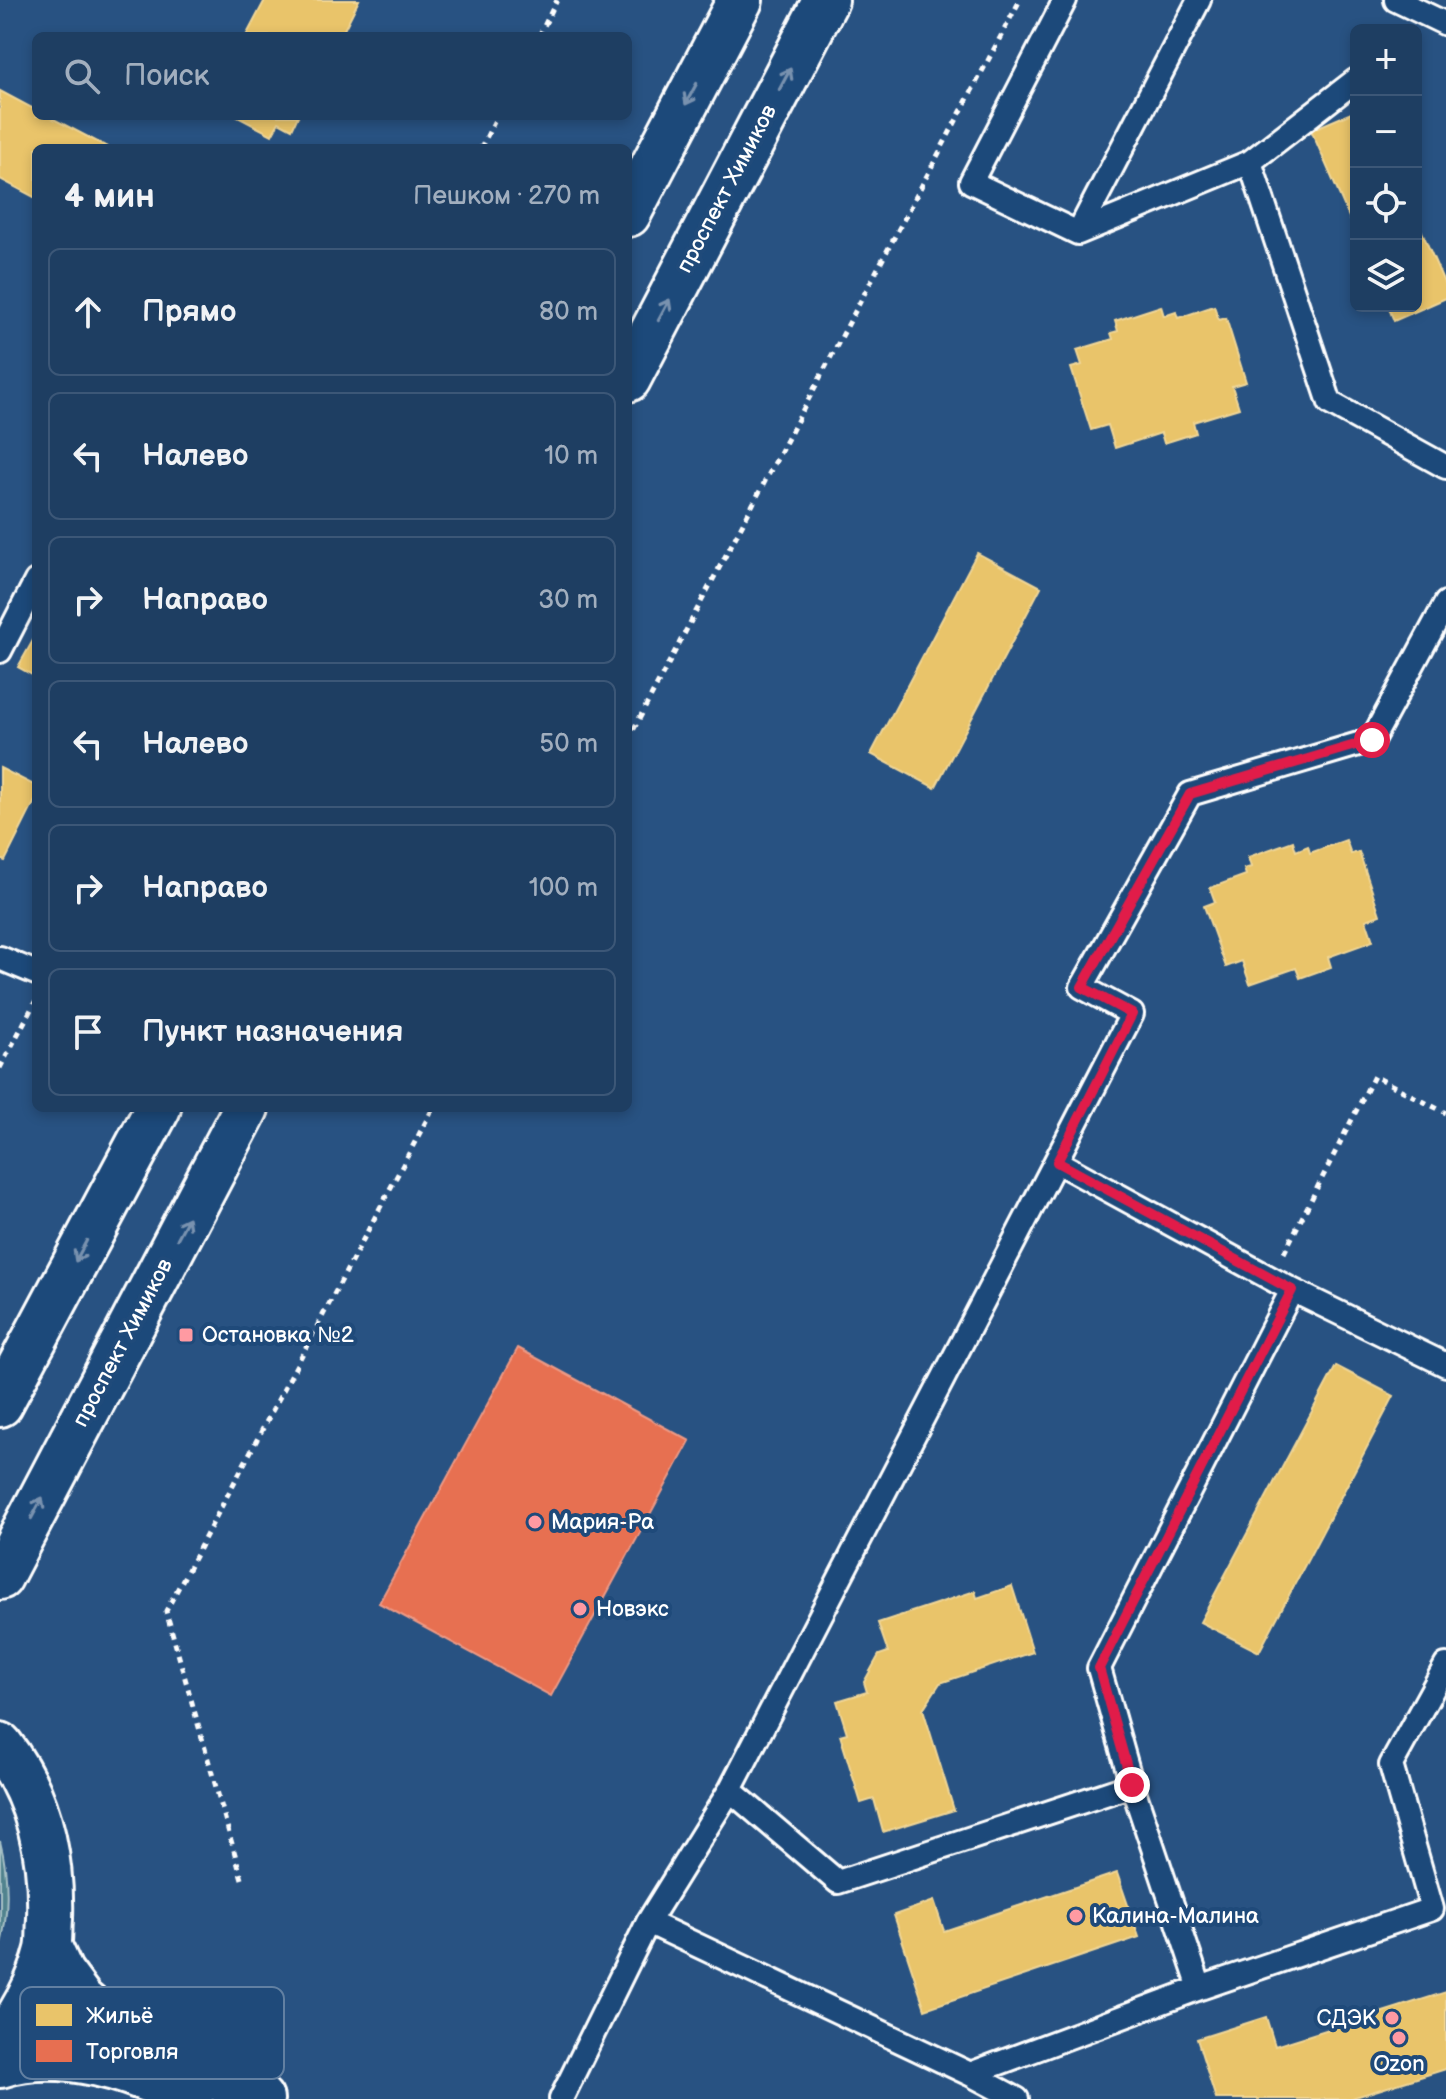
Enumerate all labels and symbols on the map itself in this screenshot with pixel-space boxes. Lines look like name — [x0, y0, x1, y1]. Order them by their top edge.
one-way arrow — [777, 68, 793, 92]
one-way arrow — [683, 81, 699, 105]
street label: проспект Химиков — [671, 100, 783, 278]
one-way arrow — [657, 298, 673, 322]
route start — [1354, 722, 1390, 758]
one-way arrow — [176, 1217, 192, 1241]
one-way arrow — [73, 1239, 89, 1262]
street label: проспект Химиков — [67, 1254, 179, 1432]
place label: Остановка №2 — [202, 1322, 354, 1349]
marker: Остановка №2 — [177, 1326, 195, 1344]
one-way arrow — [29, 1497, 45, 1521]
place label: Мария-Ра — [551, 1509, 654, 1536]
marker: Мария-Ра — [526, 1513, 544, 1531]
place label: Новэкс — [596, 1596, 669, 1623]
marker: Новэкс — [571, 1600, 589, 1618]
route end — [1114, 1767, 1150, 1803]
place label: Калина-Малина — [1092, 1903, 1259, 1930]
marker: Калина-Малина — [1067, 1907, 1085, 1925]
legend — [20, 1987, 284, 2079]
text: Жильё — [86, 2003, 153, 2030]
place label: СДЭК — [1316, 2005, 1377, 2032]
marker: СДЭК — [1383, 2009, 1401, 2027]
marker: Ozon — [1390, 2029, 1408, 2047]
text: Торговля — [86, 2039, 178, 2066]
place label: Ozon — [1373, 2051, 1425, 2078]

